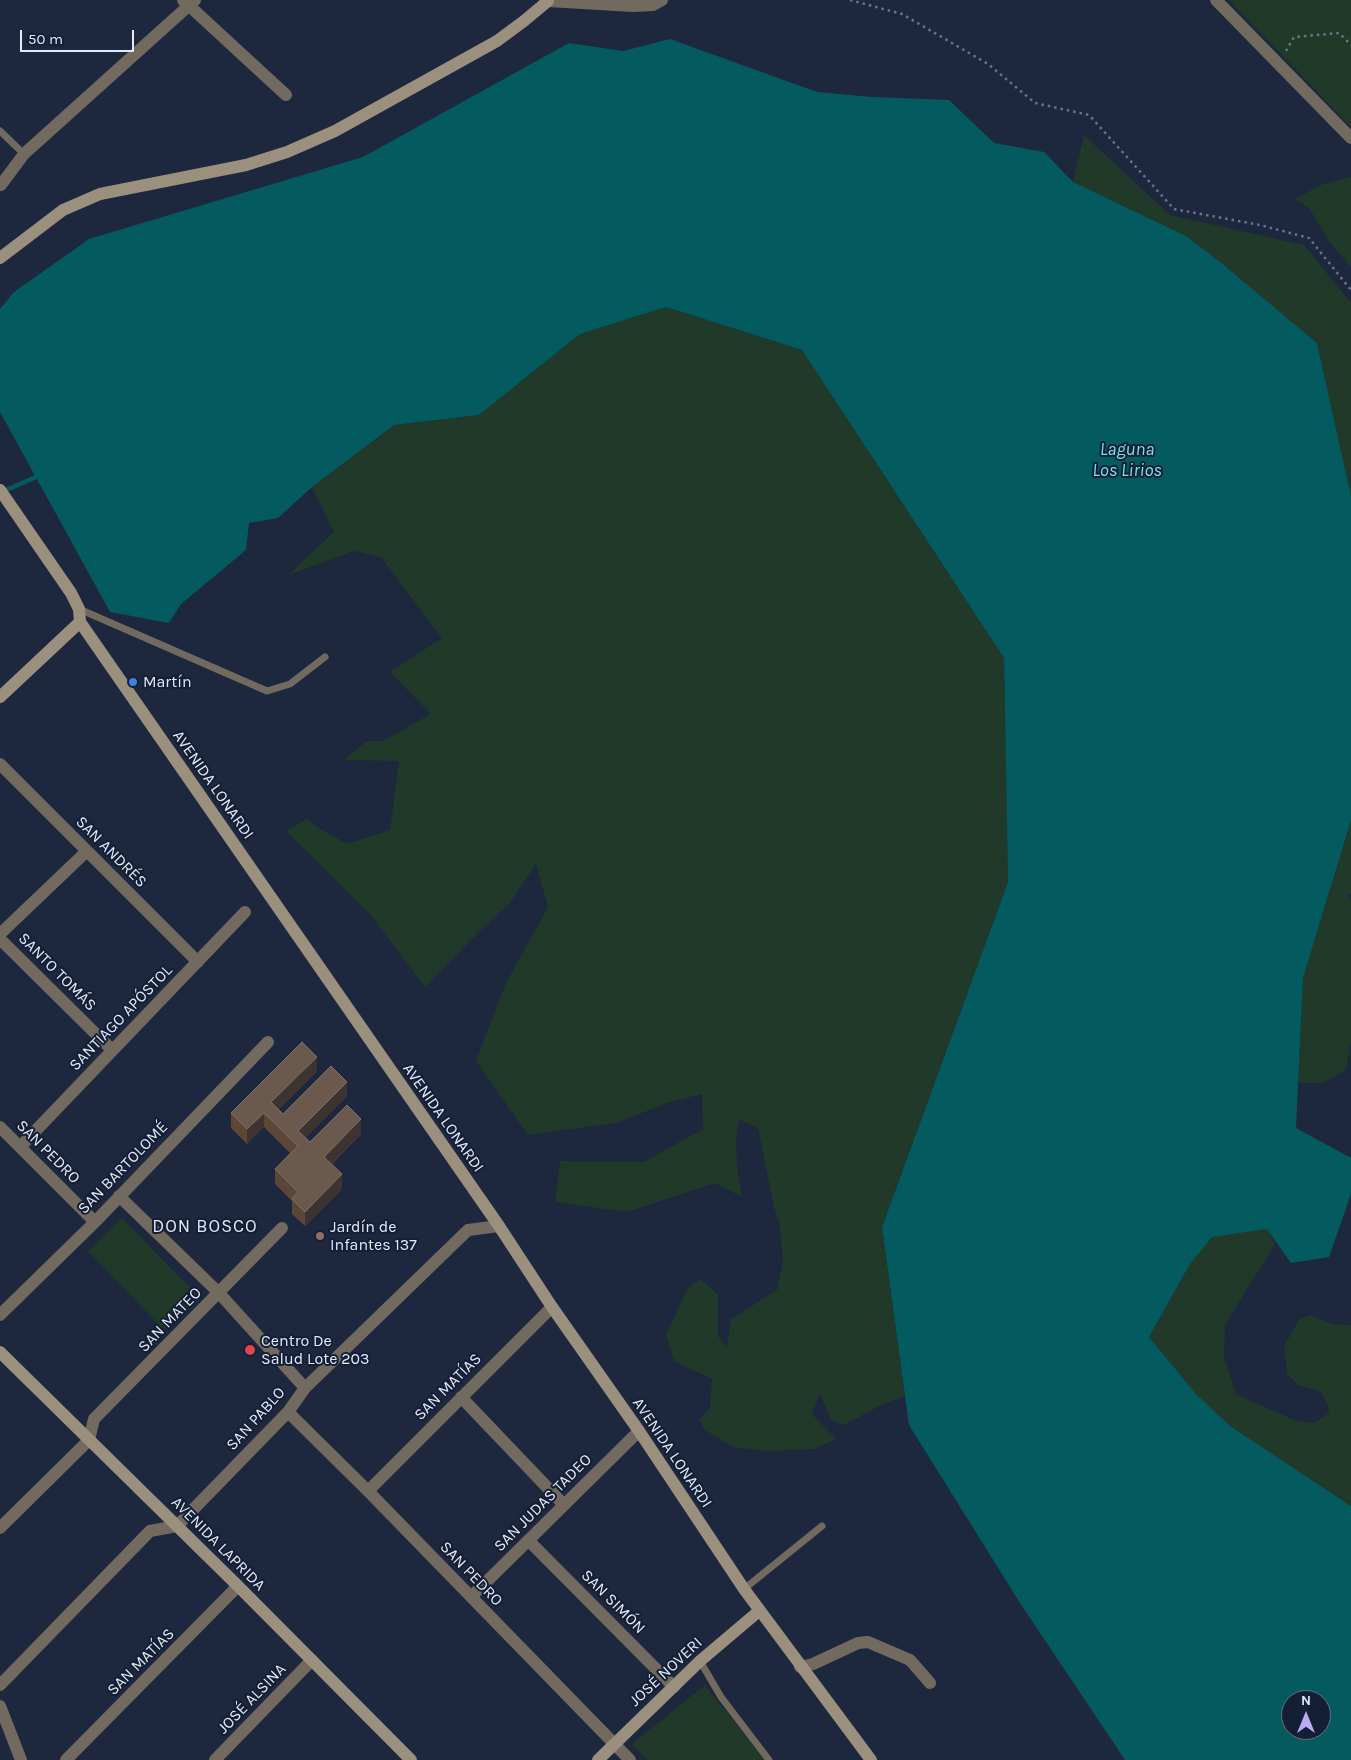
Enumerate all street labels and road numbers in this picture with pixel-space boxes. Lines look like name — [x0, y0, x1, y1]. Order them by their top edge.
street label: AVENIDA LONARDI — [168, 727, 258, 843]
street label: SAN ANDRÉS — [71, 812, 151, 892]
street label: SANTO TOMÁS — [14, 929, 100, 1015]
street label: SANTIAGO APÓSTOL — [66, 961, 176, 1075]
street label: AVENIDA LONARDI — [398, 1060, 488, 1176]
street label: SAN PEDRO — [12, 1116, 84, 1188]
street label: SAN BARTOLOMÉ — [74, 1118, 172, 1218]
street label: SAN MATEO — [134, 1283, 206, 1357]
street label: SAN MATÍAS — [410, 1349, 486, 1425]
street label: SAN PABLO — [223, 1383, 289, 1455]
street label: AVENIDA LONARDI — [628, 1394, 716, 1512]
street label: SAN JUDAS TADEO — [490, 1450, 596, 1556]
street label: AVENIDA LAPRIDA — [167, 1493, 269, 1595]
street label: SAN PEDRO — [436, 1538, 506, 1610]
street label: SAN SIMÓN — [577, 1566, 649, 1638]
street label: SAN MATÍAS — [103, 1624, 179, 1700]
street label: JOSÉ NOVERI — [626, 1633, 706, 1711]
street label: JOSÉ ALSINA — [214, 1660, 290, 1738]

